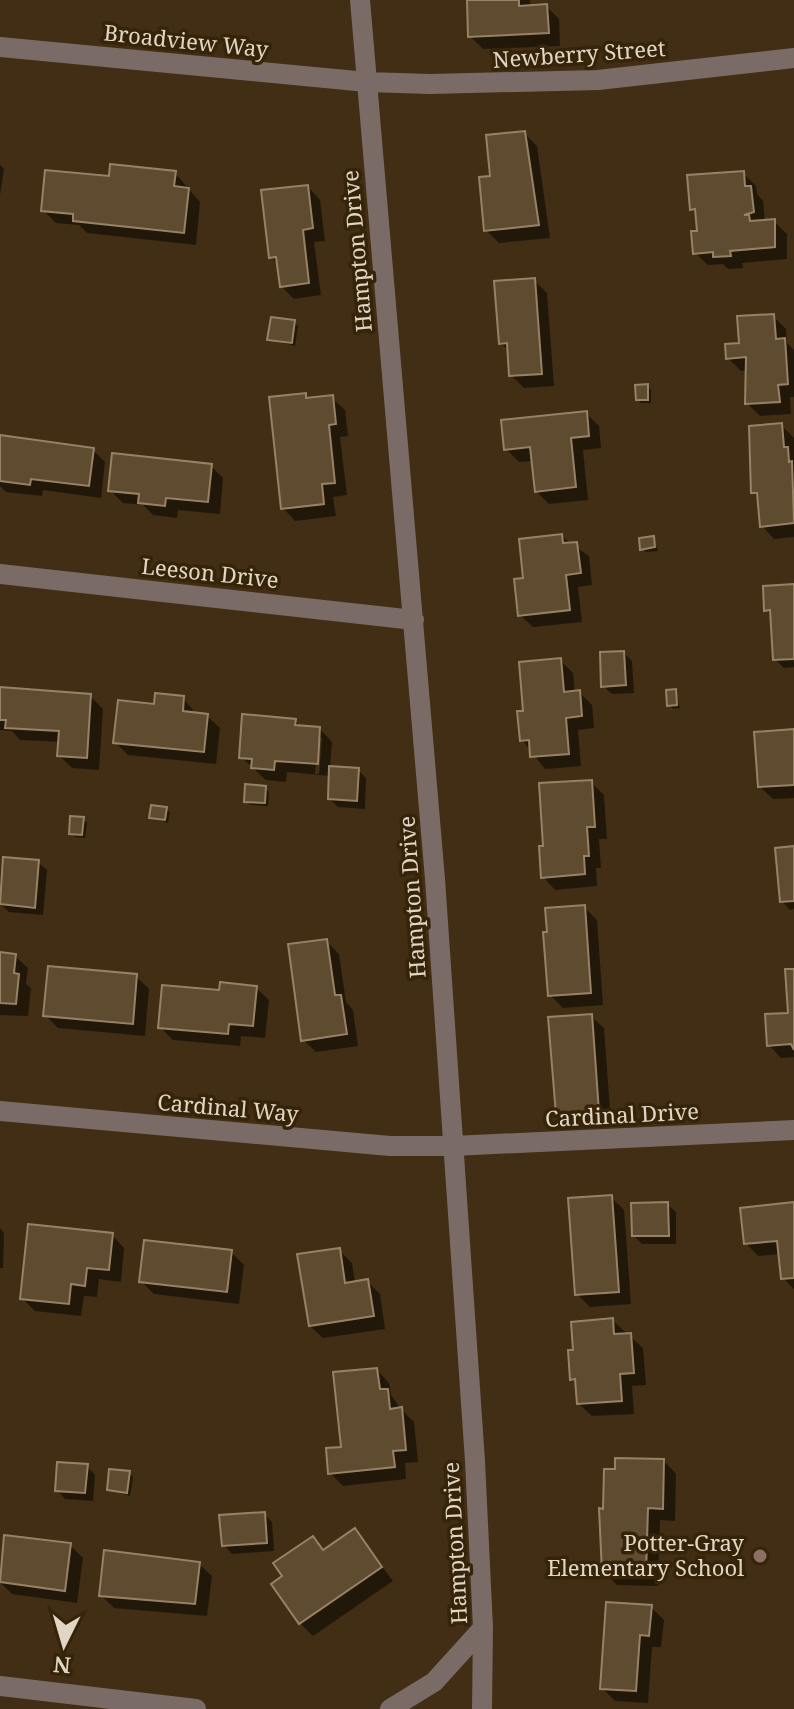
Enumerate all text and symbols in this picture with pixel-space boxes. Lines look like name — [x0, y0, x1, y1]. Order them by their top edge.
street label: Broadview Way — [102, 16, 271, 64]
street label: Newberry Street — [492, 32, 667, 74]
street label: Hampton Drive — [334, 169, 378, 333]
street label: Leeson Drive — [140, 550, 280, 594]
street label: Hampton Drive — [390, 815, 432, 979]
street label: Cardinal Way — [156, 1086, 301, 1128]
street label: Cardinal Drive — [544, 1095, 700, 1133]
street label: Hampton Drive — [435, 1461, 473, 1625]
place label: Potter-Gray Elementary School — [547, 1527, 745, 1582]
marker: Potter-Gray Elementary School — [751, 1547, 769, 1565]
north arrow — [24, 1605, 104, 1685]
text: N — [52, 1650, 72, 1682]

